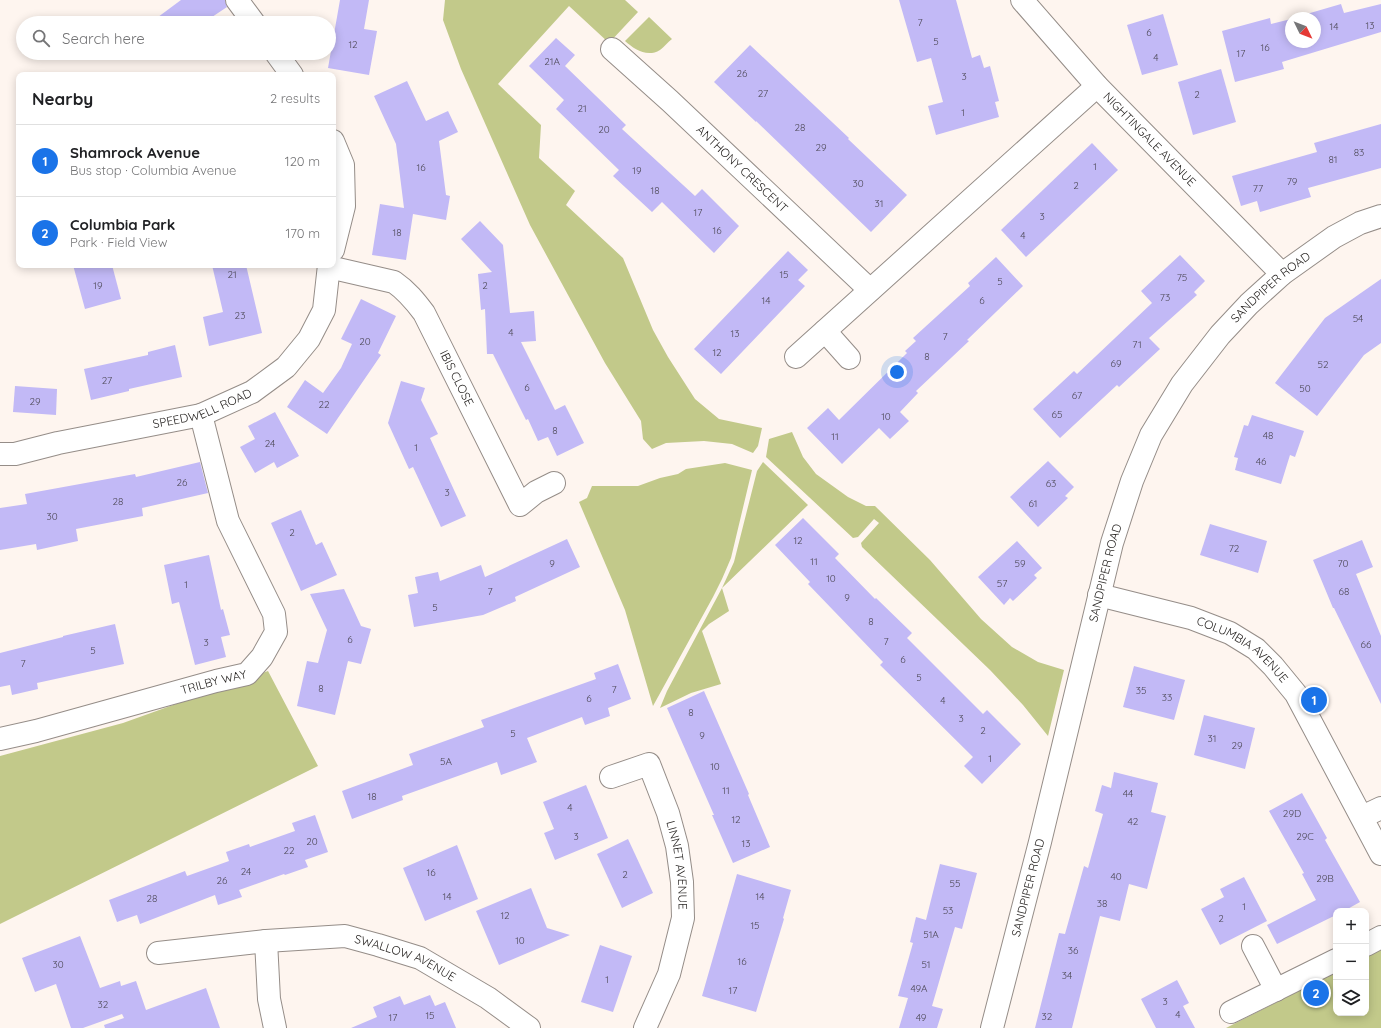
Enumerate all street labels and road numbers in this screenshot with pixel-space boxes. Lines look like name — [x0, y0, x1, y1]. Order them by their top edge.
street label: NIGHTINGALE AVENUE — [1100, 89, 1200, 189]
street label: ANTHONY CRESCENT — [693, 122, 791, 216]
street label: SANDPIPER ROAD — [1227, 248, 1313, 326]
street label: IBIS CLOSE — [437, 348, 477, 409]
street label: SPEEDWELL ROAD — [151, 385, 254, 431]
street label: SANDPIPER ROAD — [1085, 521, 1125, 623]
street label: COLUMBIA AVENUE — [1195, 613, 1292, 686]
street label: TRILBY WAY — [179, 666, 248, 698]
street label: LINNET AVENUE — [663, 819, 691, 910]
street label: SANDPIPER ROAD — [1008, 836, 1048, 938]
street label: SWALLOW AVENUE — [353, 931, 459, 984]

